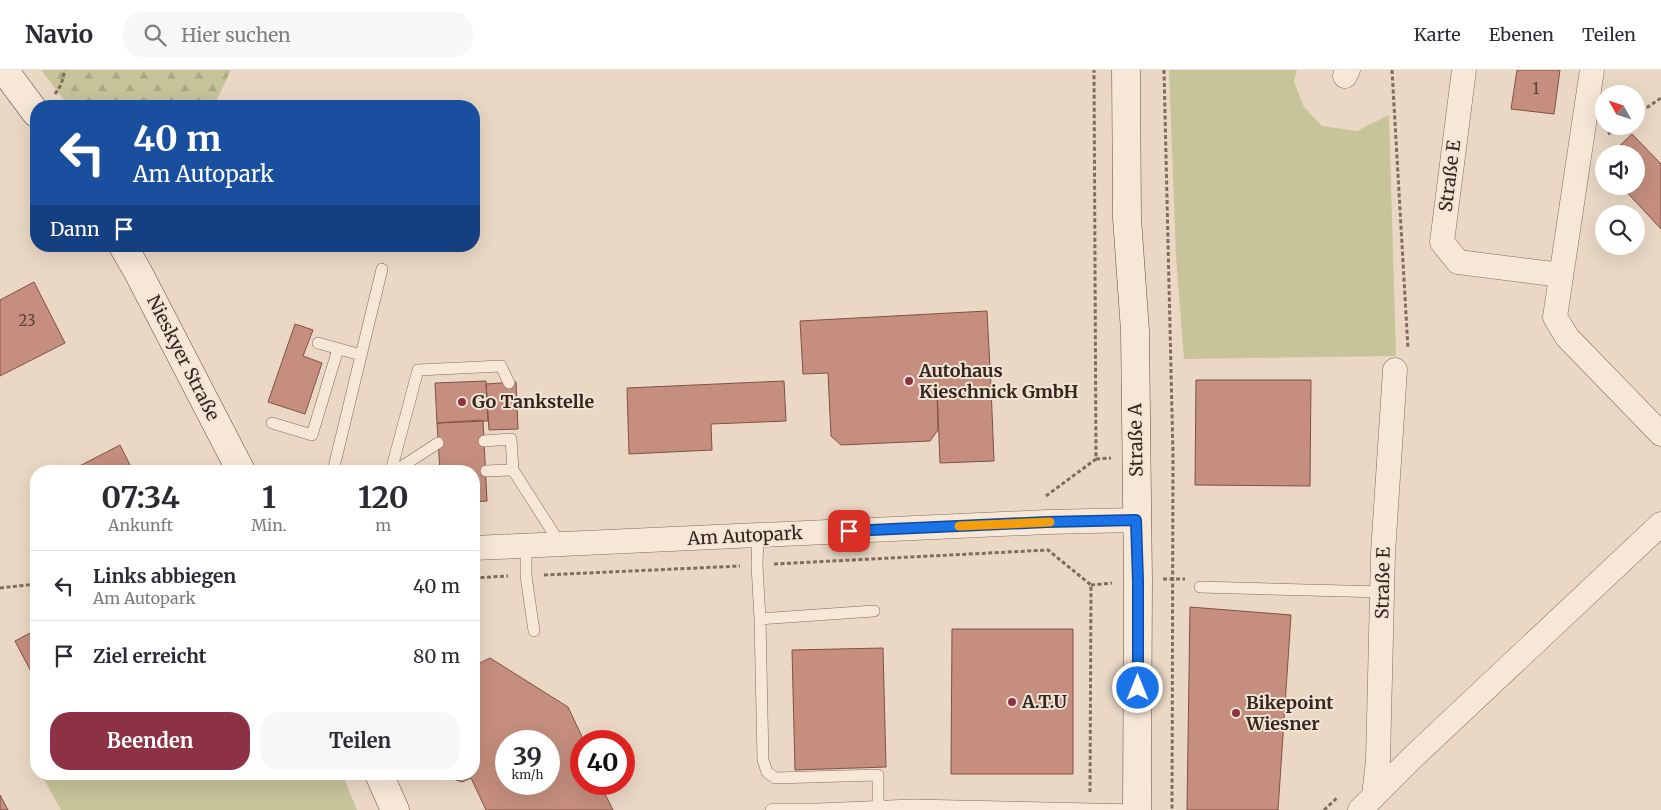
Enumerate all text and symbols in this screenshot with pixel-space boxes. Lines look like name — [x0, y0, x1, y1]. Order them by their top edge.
search box — [123, 12, 473, 57]
text: Navio — [25, 19, 93, 50]
icon: search — [141, 21, 169, 49]
text: Hier suchen — [181, 23, 291, 47]
text: Karte — [1414, 23, 1461, 46]
text: Ebenen — [1489, 23, 1554, 46]
text: Teilen — [1582, 23, 1636, 46]
house number: 1 — [1533, 79, 1540, 98]
north arrow — [1595, 85, 1645, 135]
map controls — [1595, 85, 1645, 255]
text: 40 m — [133, 117, 221, 161]
icon: left — [50, 120, 115, 185]
street label: Straße E — [1434, 138, 1465, 213]
button: sound — [1595, 145, 1645, 195]
text: Am Autopark — [133, 160, 274, 188]
button: search — [1595, 205, 1645, 255]
icon: arrive — [110, 215, 138, 243]
text: Dann — [50, 217, 100, 241]
street label: Nieskyer Straße — [142, 291, 225, 424]
house number: 23 — [19, 311, 35, 330]
place label: Autohaus Kieschnick GmbH — [918, 359, 1078, 403]
marker: Autohaus Kieschnick GmbH — [903, 375, 915, 387]
place label: Go Tankstelle — [472, 390, 594, 413]
marker: Go Tankstelle — [456, 396, 468, 408]
street label: Straße A — [1123, 403, 1148, 477]
text: 07:34 — [101, 478, 180, 516]
text: 1 — [262, 478, 276, 516]
text: 120 — [358, 478, 409, 516]
pin — [828, 510, 870, 552]
text: Ankunft — [108, 515, 173, 535]
text: Min. — [251, 515, 287, 535]
text: m — [375, 515, 391, 535]
icon: arrive — [835, 517, 863, 545]
street label: Am Autopark — [686, 521, 804, 550]
street label: Straße E — [1370, 546, 1395, 619]
text: Links abbiegen — [93, 564, 236, 588]
icon: left — [50, 572, 78, 600]
text: 40 m — [413, 574, 460, 598]
text: Am Autopark — [93, 588, 196, 608]
icon: arrive — [50, 642, 78, 670]
text: Ziel erreicht — [93, 644, 206, 668]
text: 80 m — [413, 644, 460, 668]
position arrow — [1111, 661, 1163, 713]
place label: A.T.U — [1021, 690, 1067, 713]
place label: Bikepoint Wiesner — [1245, 691, 1334, 735]
marker: A.T.U — [1006, 696, 1018, 708]
marker: Bikepoint Wiesner — [1230, 707, 1242, 719]
button: Beenden — [50, 712, 250, 770]
button: Teilen — [260, 712, 460, 770]
speed limit sign: 40 — [570, 730, 635, 795]
text: 39 — [513, 740, 542, 772]
text: km/h — [512, 767, 543, 782]

